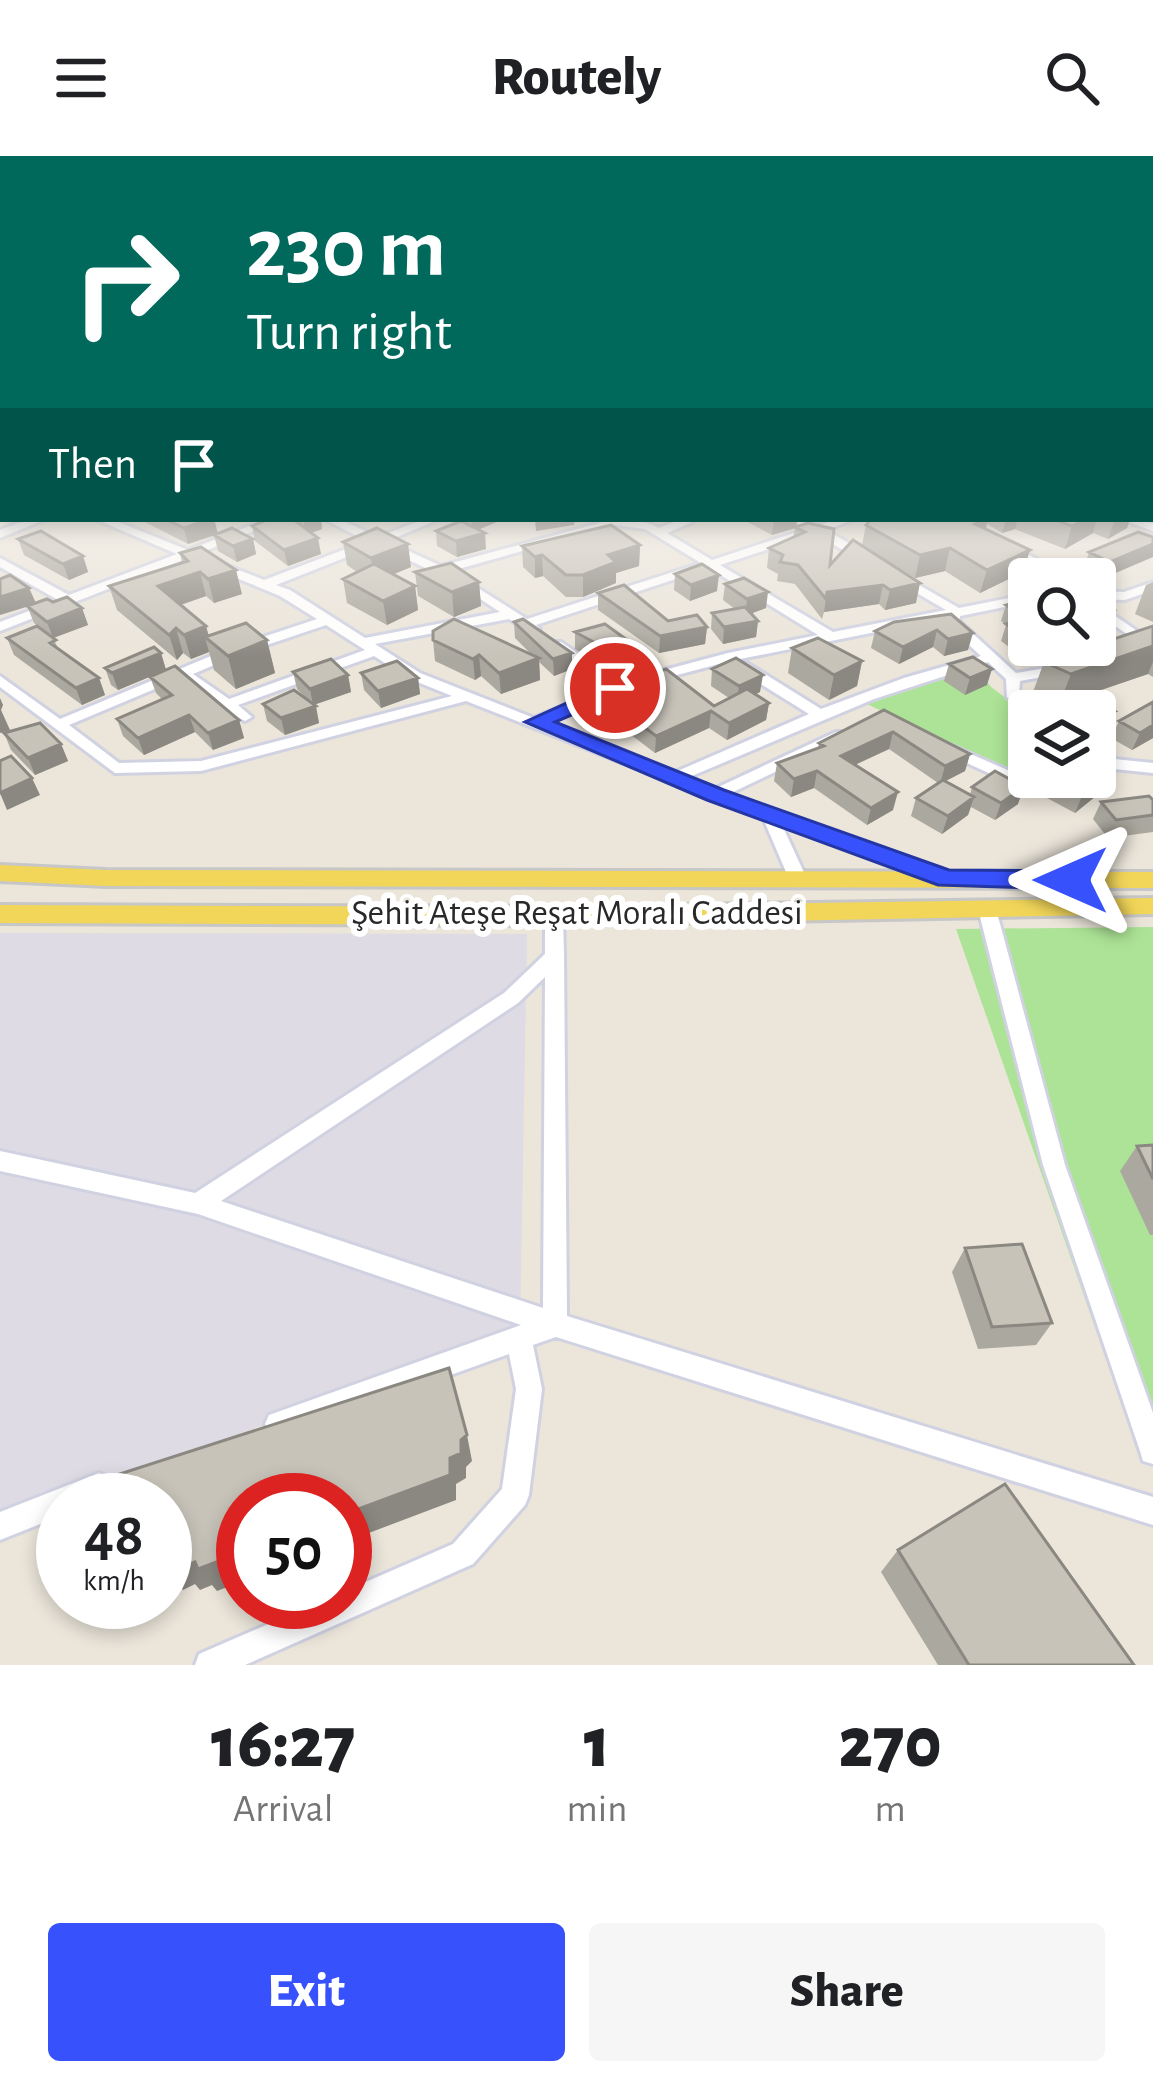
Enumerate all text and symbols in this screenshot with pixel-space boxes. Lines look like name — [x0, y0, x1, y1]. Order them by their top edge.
icon: menu — [48, 45, 114, 111]
icon: search — [1039, 45, 1105, 111]
text: Routely — [492, 51, 661, 105]
icon: right — [48, 204, 204, 360]
text: 230 m — [246, 208, 446, 292]
text: Turn right — [246, 306, 452, 360]
icon: arrive — [161, 432, 227, 498]
text: Then — [48, 442, 137, 487]
map controls — [1008, 558, 1116, 798]
button: search — [1008, 558, 1116, 666]
pin — [564, 637, 666, 739]
icon: arrive — [582, 655, 648, 721]
button: layers — [1008, 690, 1116, 798]
position arrow — [1008, 817, 1134, 943]
street label: Şehit Ateşe Reşat Moralı Caddesi — [351, 895, 803, 931]
speed limit sign: 50 — [216, 1473, 372, 1629]
text: 48 — [84, 1506, 144, 1566]
text: km/h — [83, 1566, 145, 1596]
text: 16:27 — [211, 1708, 355, 1780]
text: 1 — [584, 1708, 610, 1780]
text: 270 — [838, 1708, 942, 1780]
text: Arrival — [233, 1790, 333, 1829]
text: min — [567, 1790, 627, 1829]
text: m — [875, 1790, 906, 1829]
button: Exit — [48, 1923, 565, 2061]
button: Share — [589, 1923, 1105, 2061]

